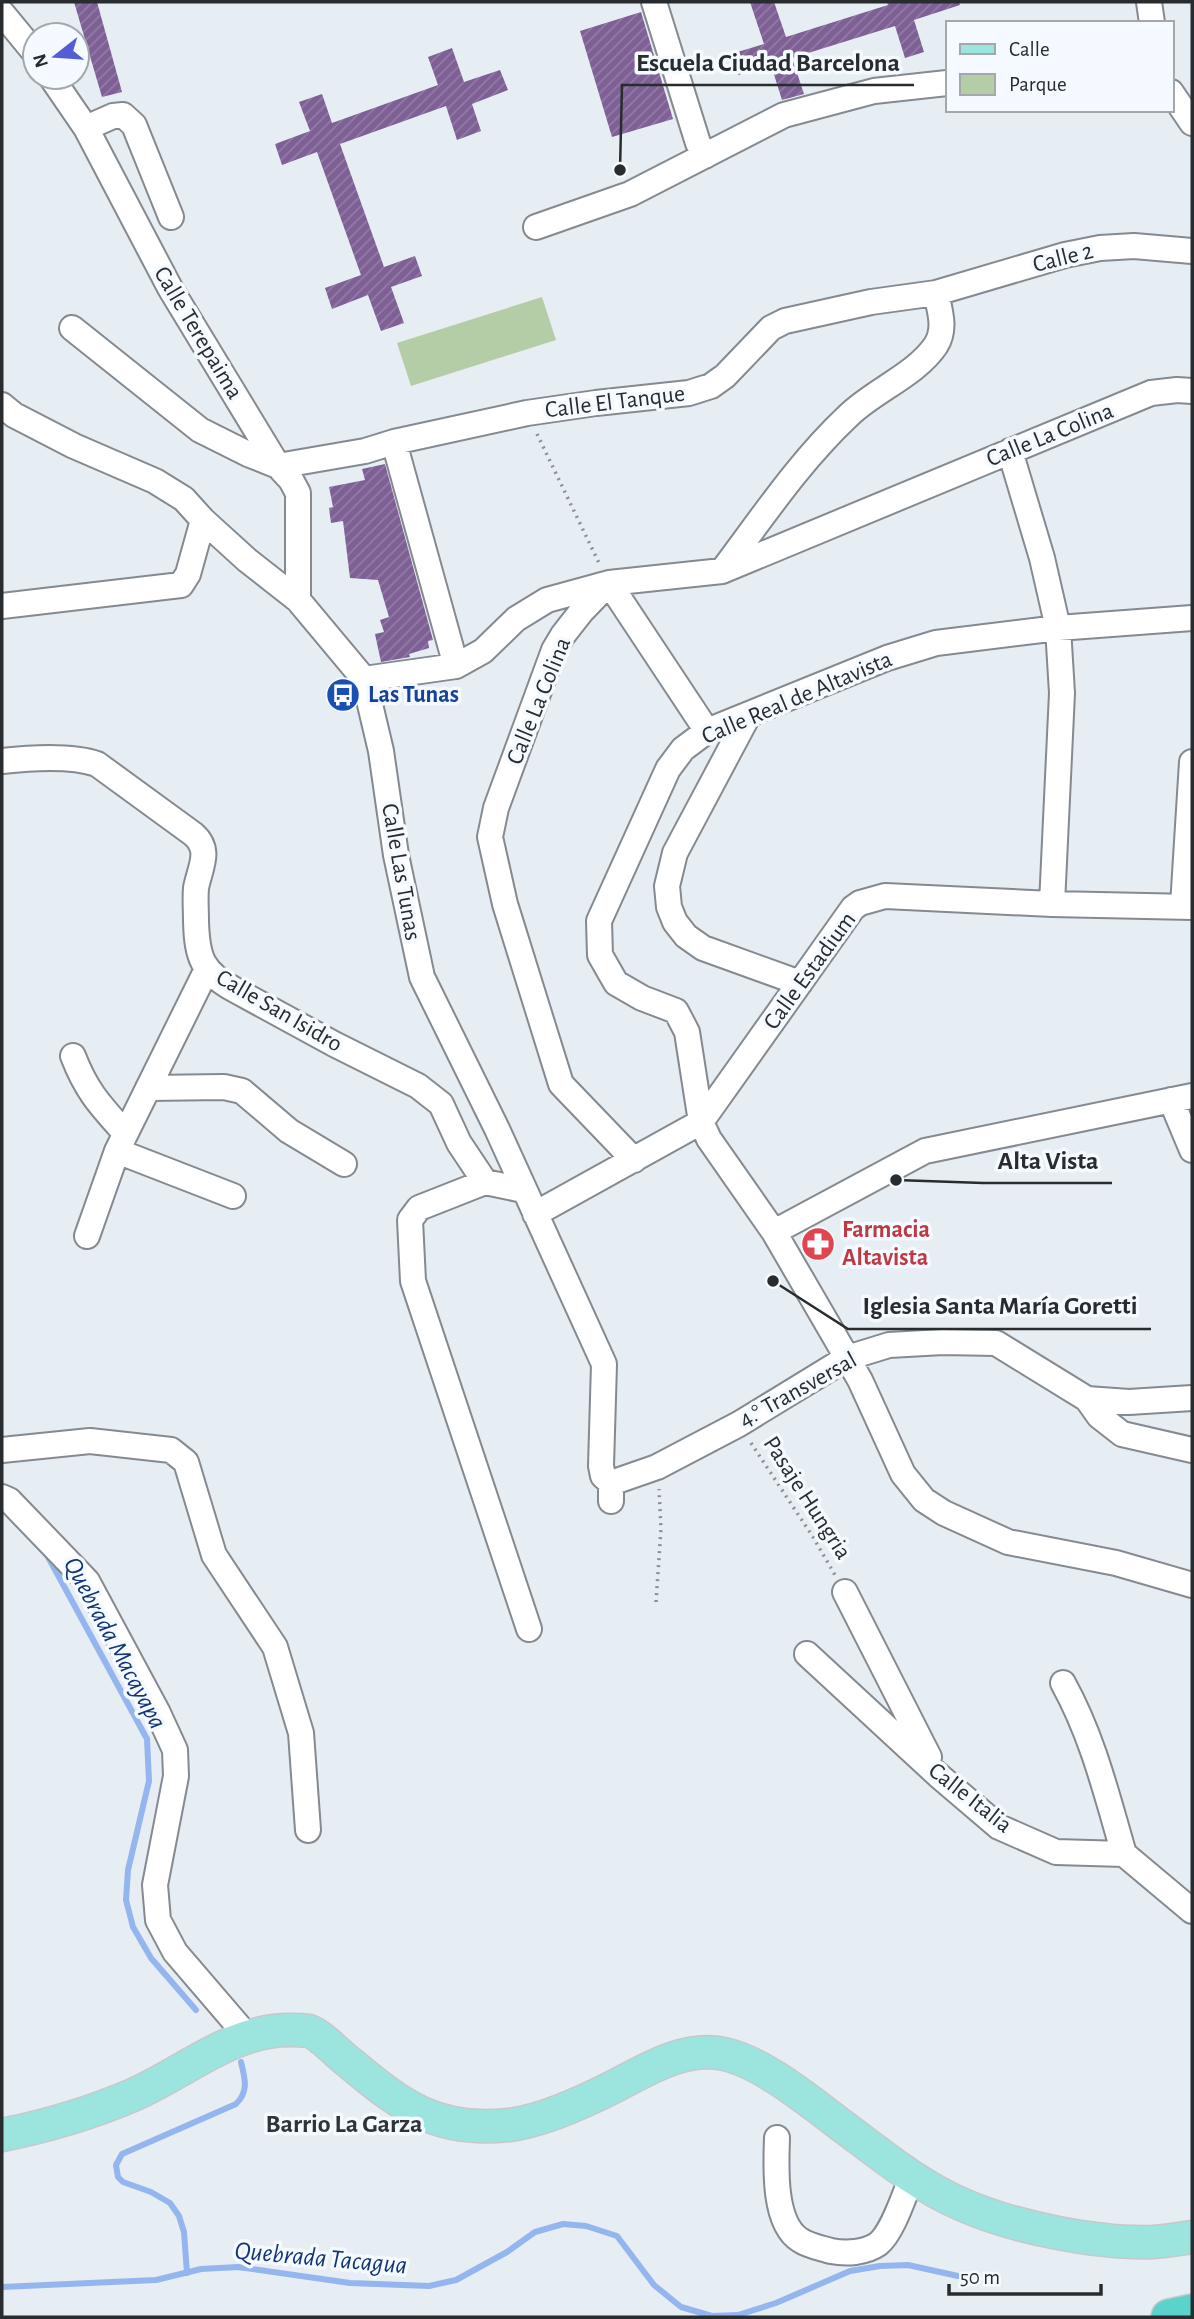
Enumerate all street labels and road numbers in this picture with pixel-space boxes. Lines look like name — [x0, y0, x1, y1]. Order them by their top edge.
street label: Calle 2 — [1030, 239, 1096, 277]
street label: Calle Terepaima — [149, 263, 247, 403]
street label: Calle El Tanque — [544, 382, 686, 422]
street label: Calle La Colina — [983, 399, 1117, 471]
street label: Calle La Colina — [503, 634, 575, 768]
street label: Calle Real de Altavista — [698, 647, 896, 749]
street label: Calle Las Tunas — [377, 802, 425, 942]
street label: Calle Estadium — [759, 908, 861, 1034]
street label: Calle San Isidro — [212, 965, 346, 1057]
street label: 4.° Transversal — [735, 1348, 861, 1432]
street label: Pasaje Hungria — [758, 1432, 856, 1564]
street label: Calle Italia — [924, 1758, 1016, 1838]

